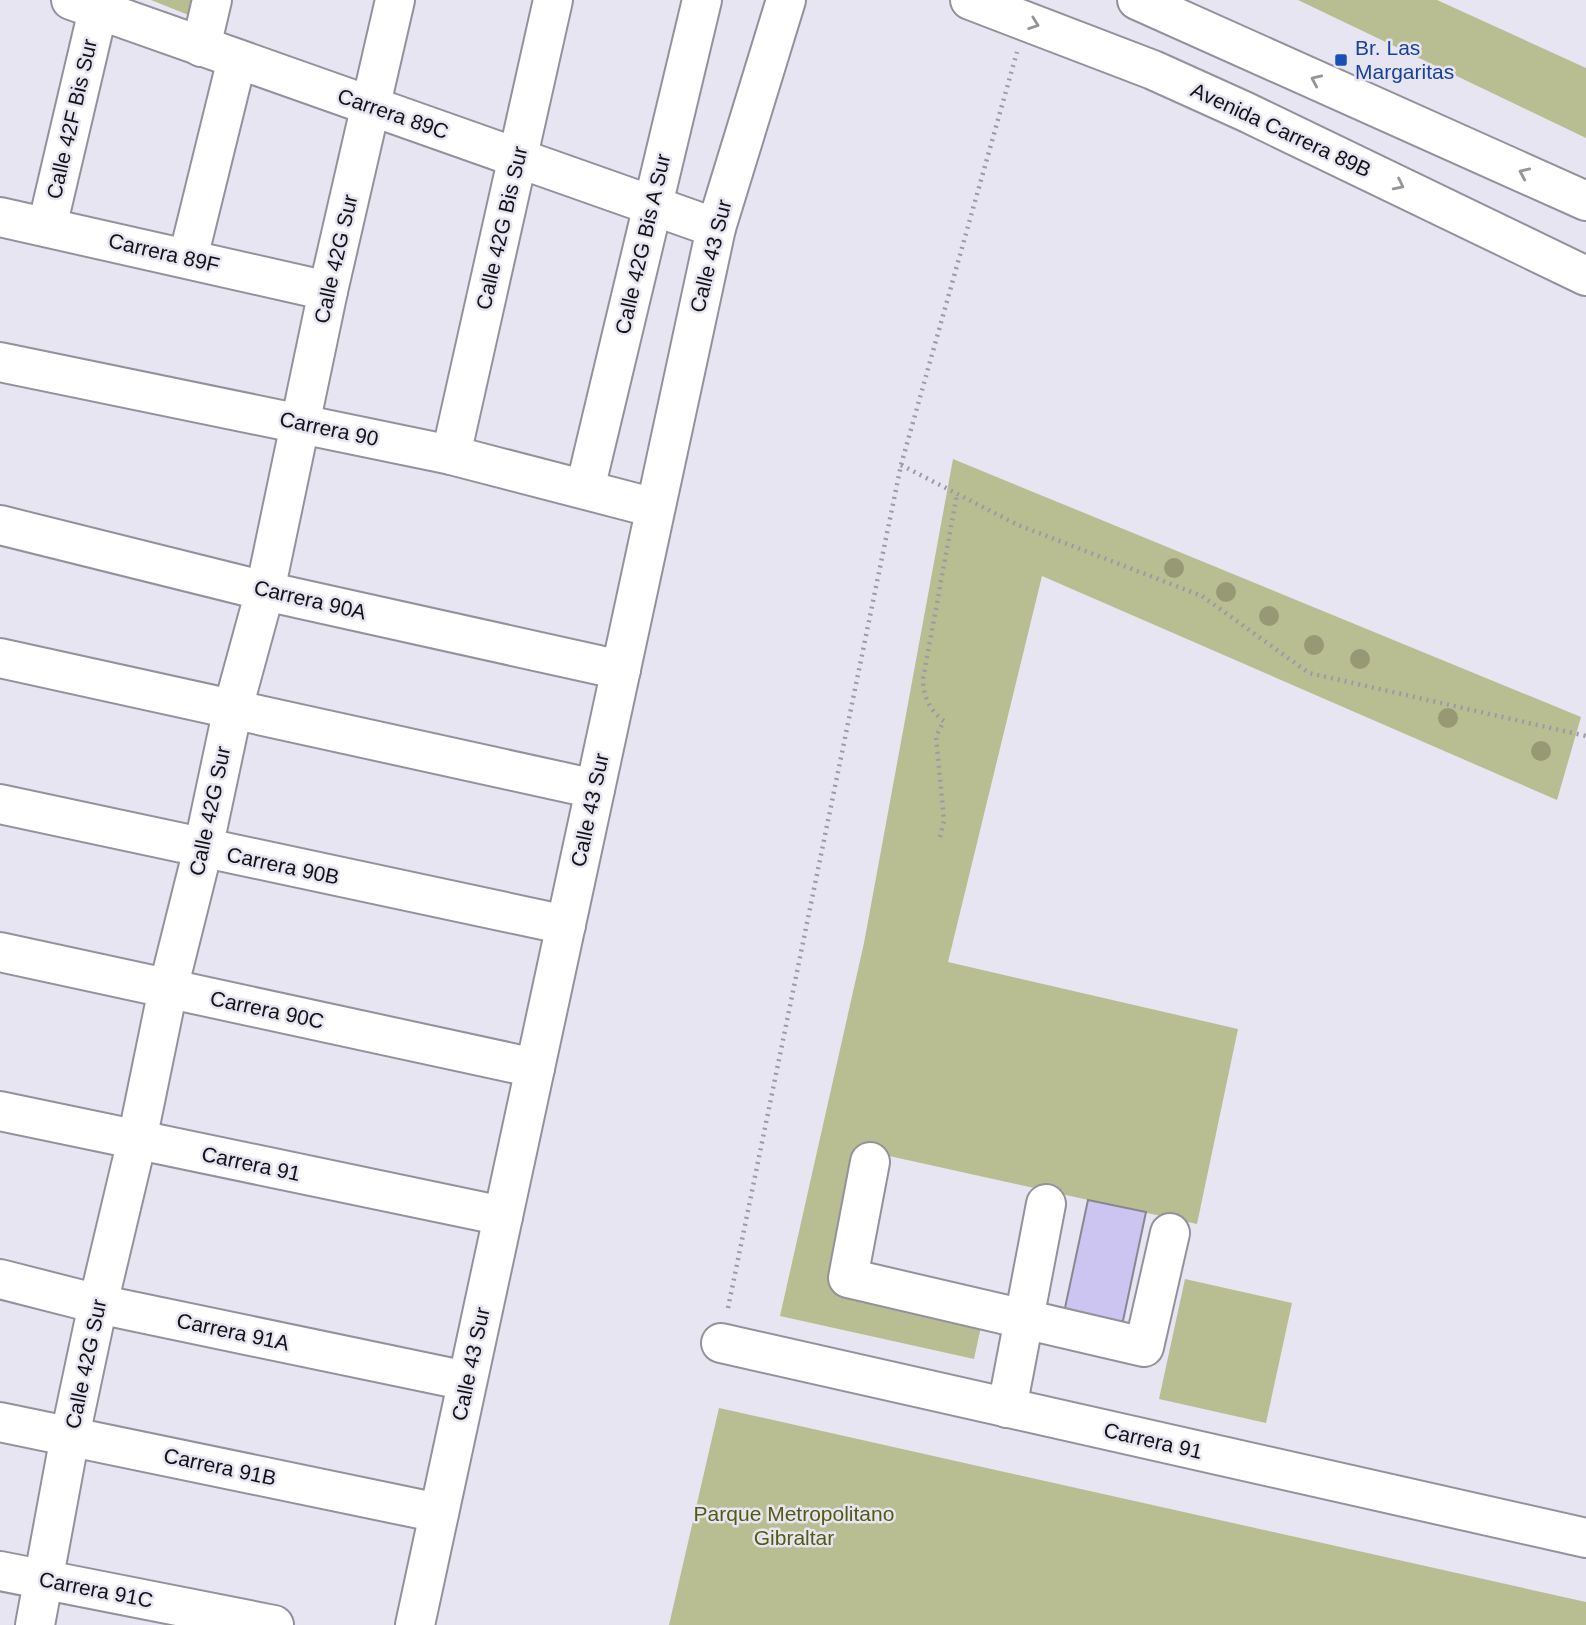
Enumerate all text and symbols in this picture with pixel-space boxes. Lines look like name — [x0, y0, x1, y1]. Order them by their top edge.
one-way arrow — [1028, 15, 1040, 29]
place label: Br. Las Margaritas — [1355, 36, 1454, 83]
street label: Calle 42F Bis Sur — [42, 37, 101, 201]
marker: Br. Las Margaritas — [1333, 52, 1349, 68]
one-way arrow — [1311, 74, 1323, 88]
street label: Avenida Carrera 89B — [1188, 78, 1375, 181]
street label: Carrera 89C — [335, 84, 452, 143]
street label: Calle 42G Bis Sur — [472, 144, 531, 312]
street label: Calle 42G Bis A Sur — [611, 151, 674, 336]
one-way arrow — [1519, 167, 1531, 181]
one-way arrow — [1391, 177, 1404, 191]
street label: Calle 42G Sur — [309, 192, 362, 326]
street label: Calle 43 Sur — [685, 197, 736, 315]
street label: Carrera 89F — [106, 229, 222, 276]
street label: Carrera 90 — [278, 407, 381, 450]
street label: Carrera 90A — [252, 575, 368, 624]
street label: Calle 42G Sur — [185, 744, 234, 878]
street label: Calle 43 Sur — [566, 751, 613, 869]
street label: Carrera 90B — [225, 842, 341, 889]
street label: Carrera 90C — [208, 986, 326, 1033]
street label: Carrera 91 — [200, 1142, 303, 1185]
street label: Calle 42G Sur — [61, 1297, 110, 1431]
street label: Calle 43 Sur — [447, 1305, 494, 1423]
street label: Carrera 91A — [175, 1308, 291, 1355]
street label: Carrera 91 — [1102, 1418, 1205, 1463]
street label: Carrera 91B — [162, 1443, 278, 1490]
park label: Parque Metropolitano Gibraltar — [694, 1502, 894, 1549]
street label: Carrera 91C — [37, 1567, 155, 1612]

